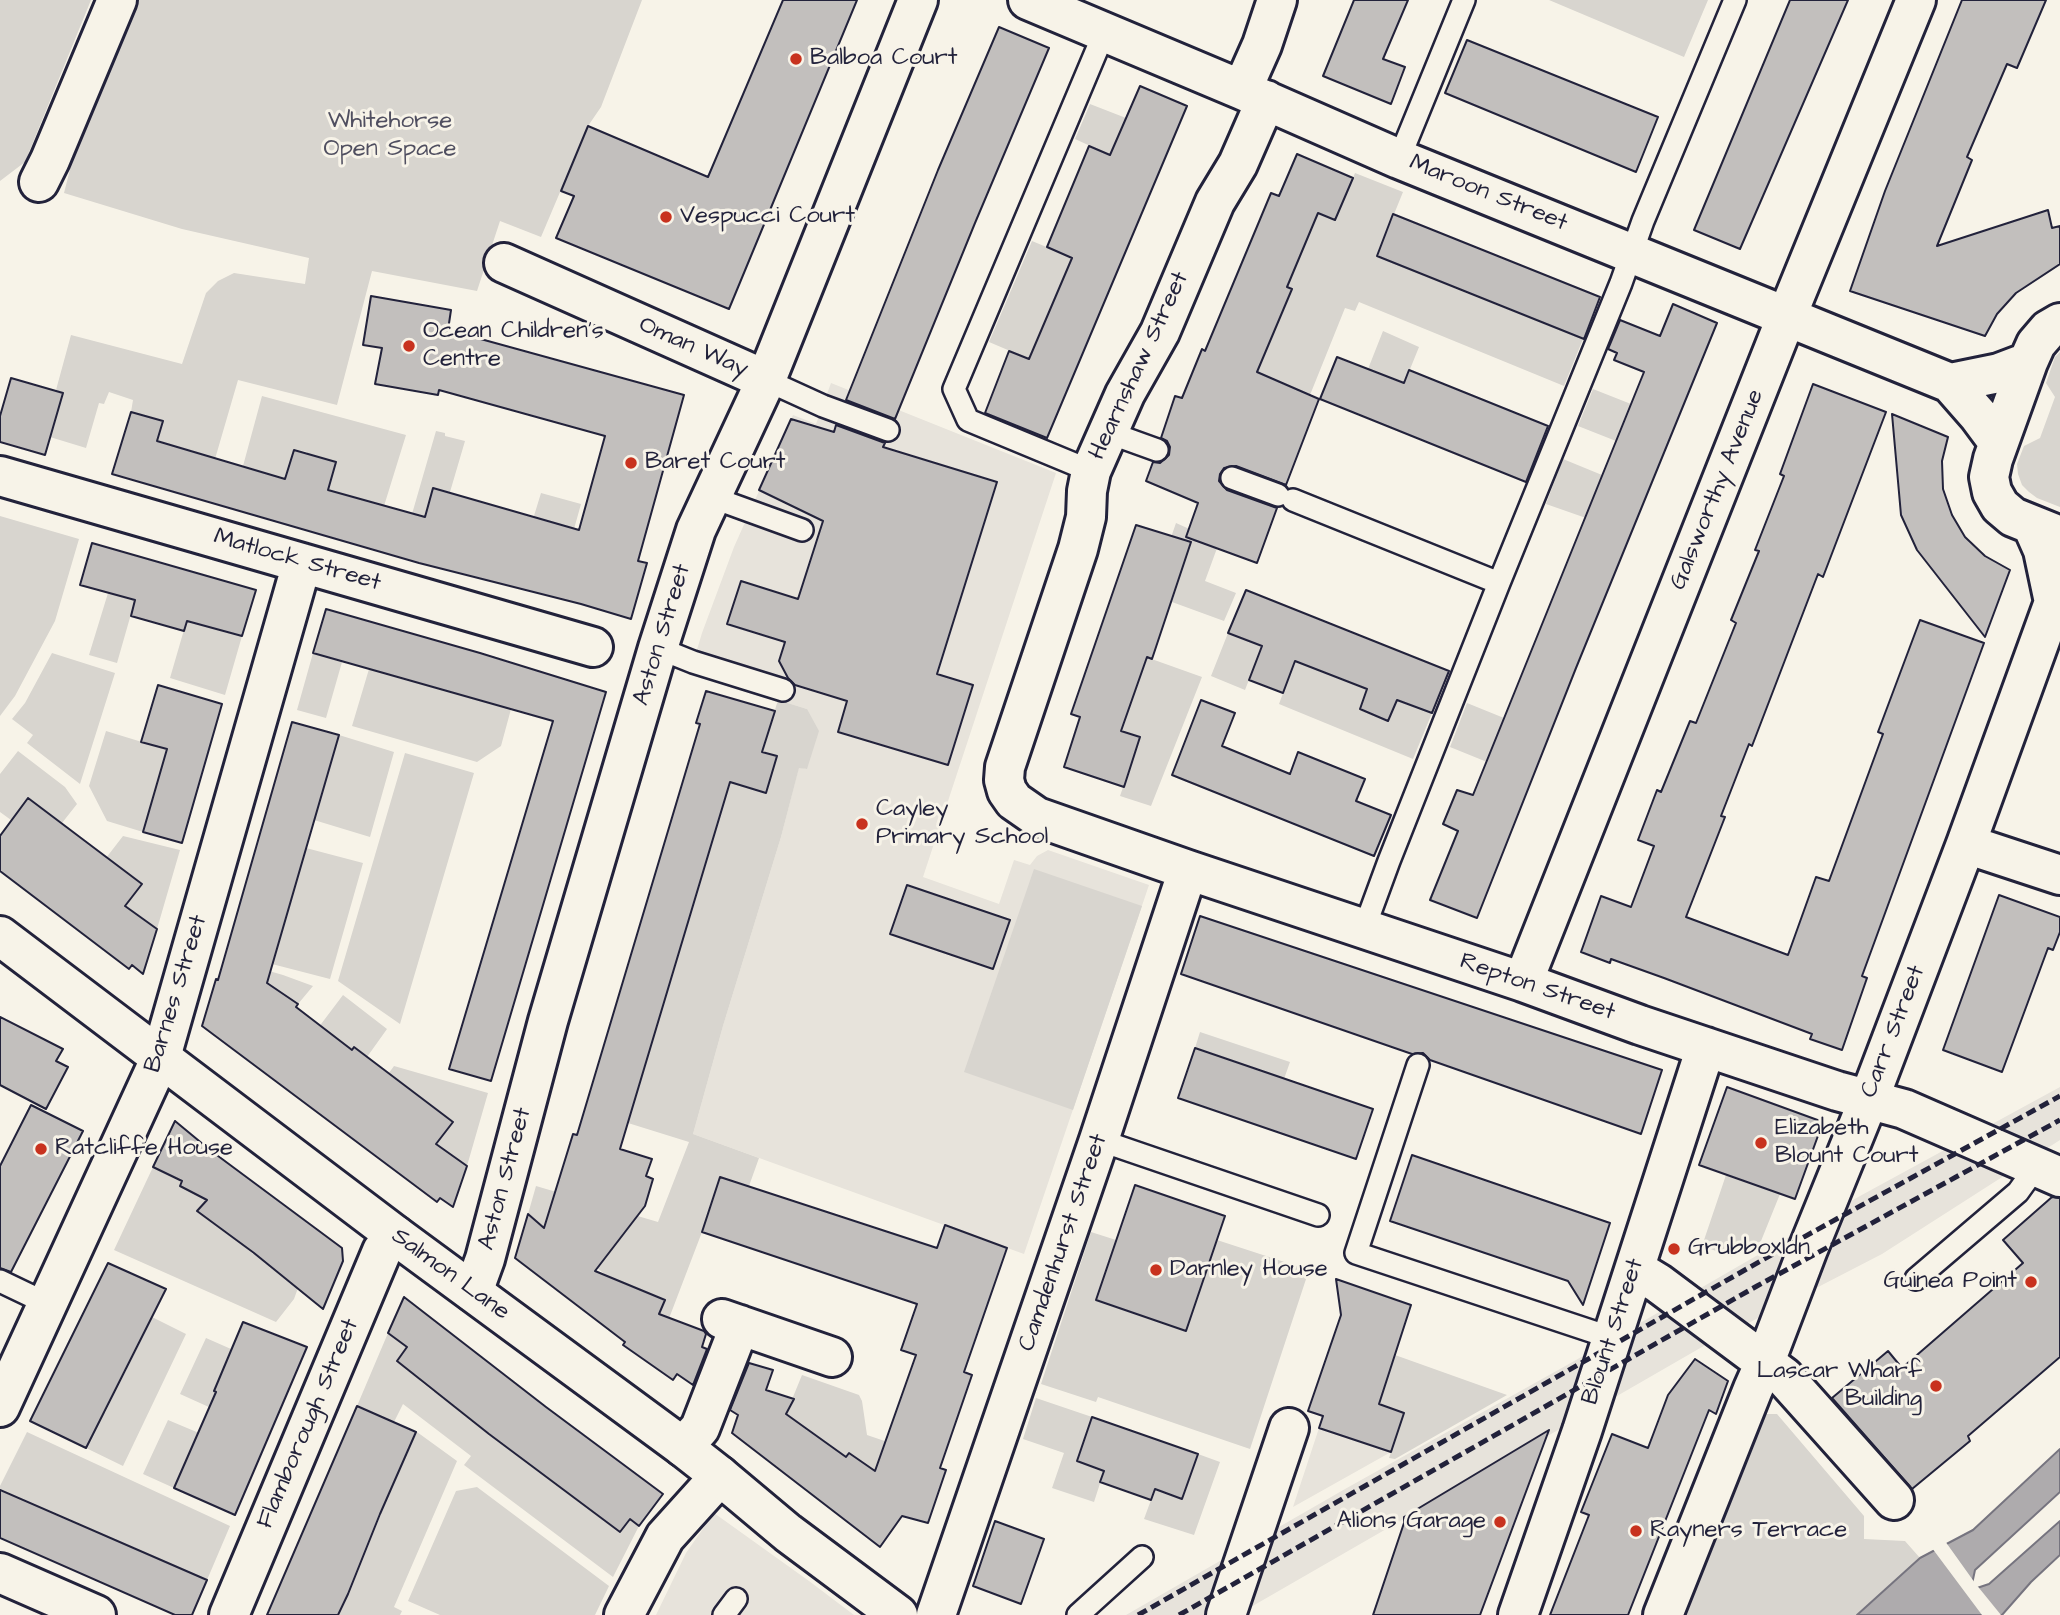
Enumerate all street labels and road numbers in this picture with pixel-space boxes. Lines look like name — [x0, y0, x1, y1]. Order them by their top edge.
street label: Maroon Street — [1405, 149, 1571, 239]
street label: Hearnshaw Street — [1084, 267, 1196, 465]
street label: Oman Way — [634, 311, 752, 385]
street label: Galsworthy Avenue — [1665, 386, 1771, 594]
street label: Matlock Street — [210, 523, 384, 599]
street label: Aston Street — [628, 561, 698, 709]
street label: Barnes Street — [139, 912, 215, 1076]
street label: Repton Street — [1456, 948, 1618, 1028]
street label: Carr Street — [1856, 962, 1932, 1102]
street label: Aston Street — [473, 1105, 539, 1253]
street label: Camdenhurst Street — [1013, 1131, 1115, 1355]
street label: Salmon Lane — [385, 1222, 515, 1328]
street label: Blount Street — [1577, 1255, 1651, 1409]
street label: Flamborough Street — [252, 1315, 366, 1533]

